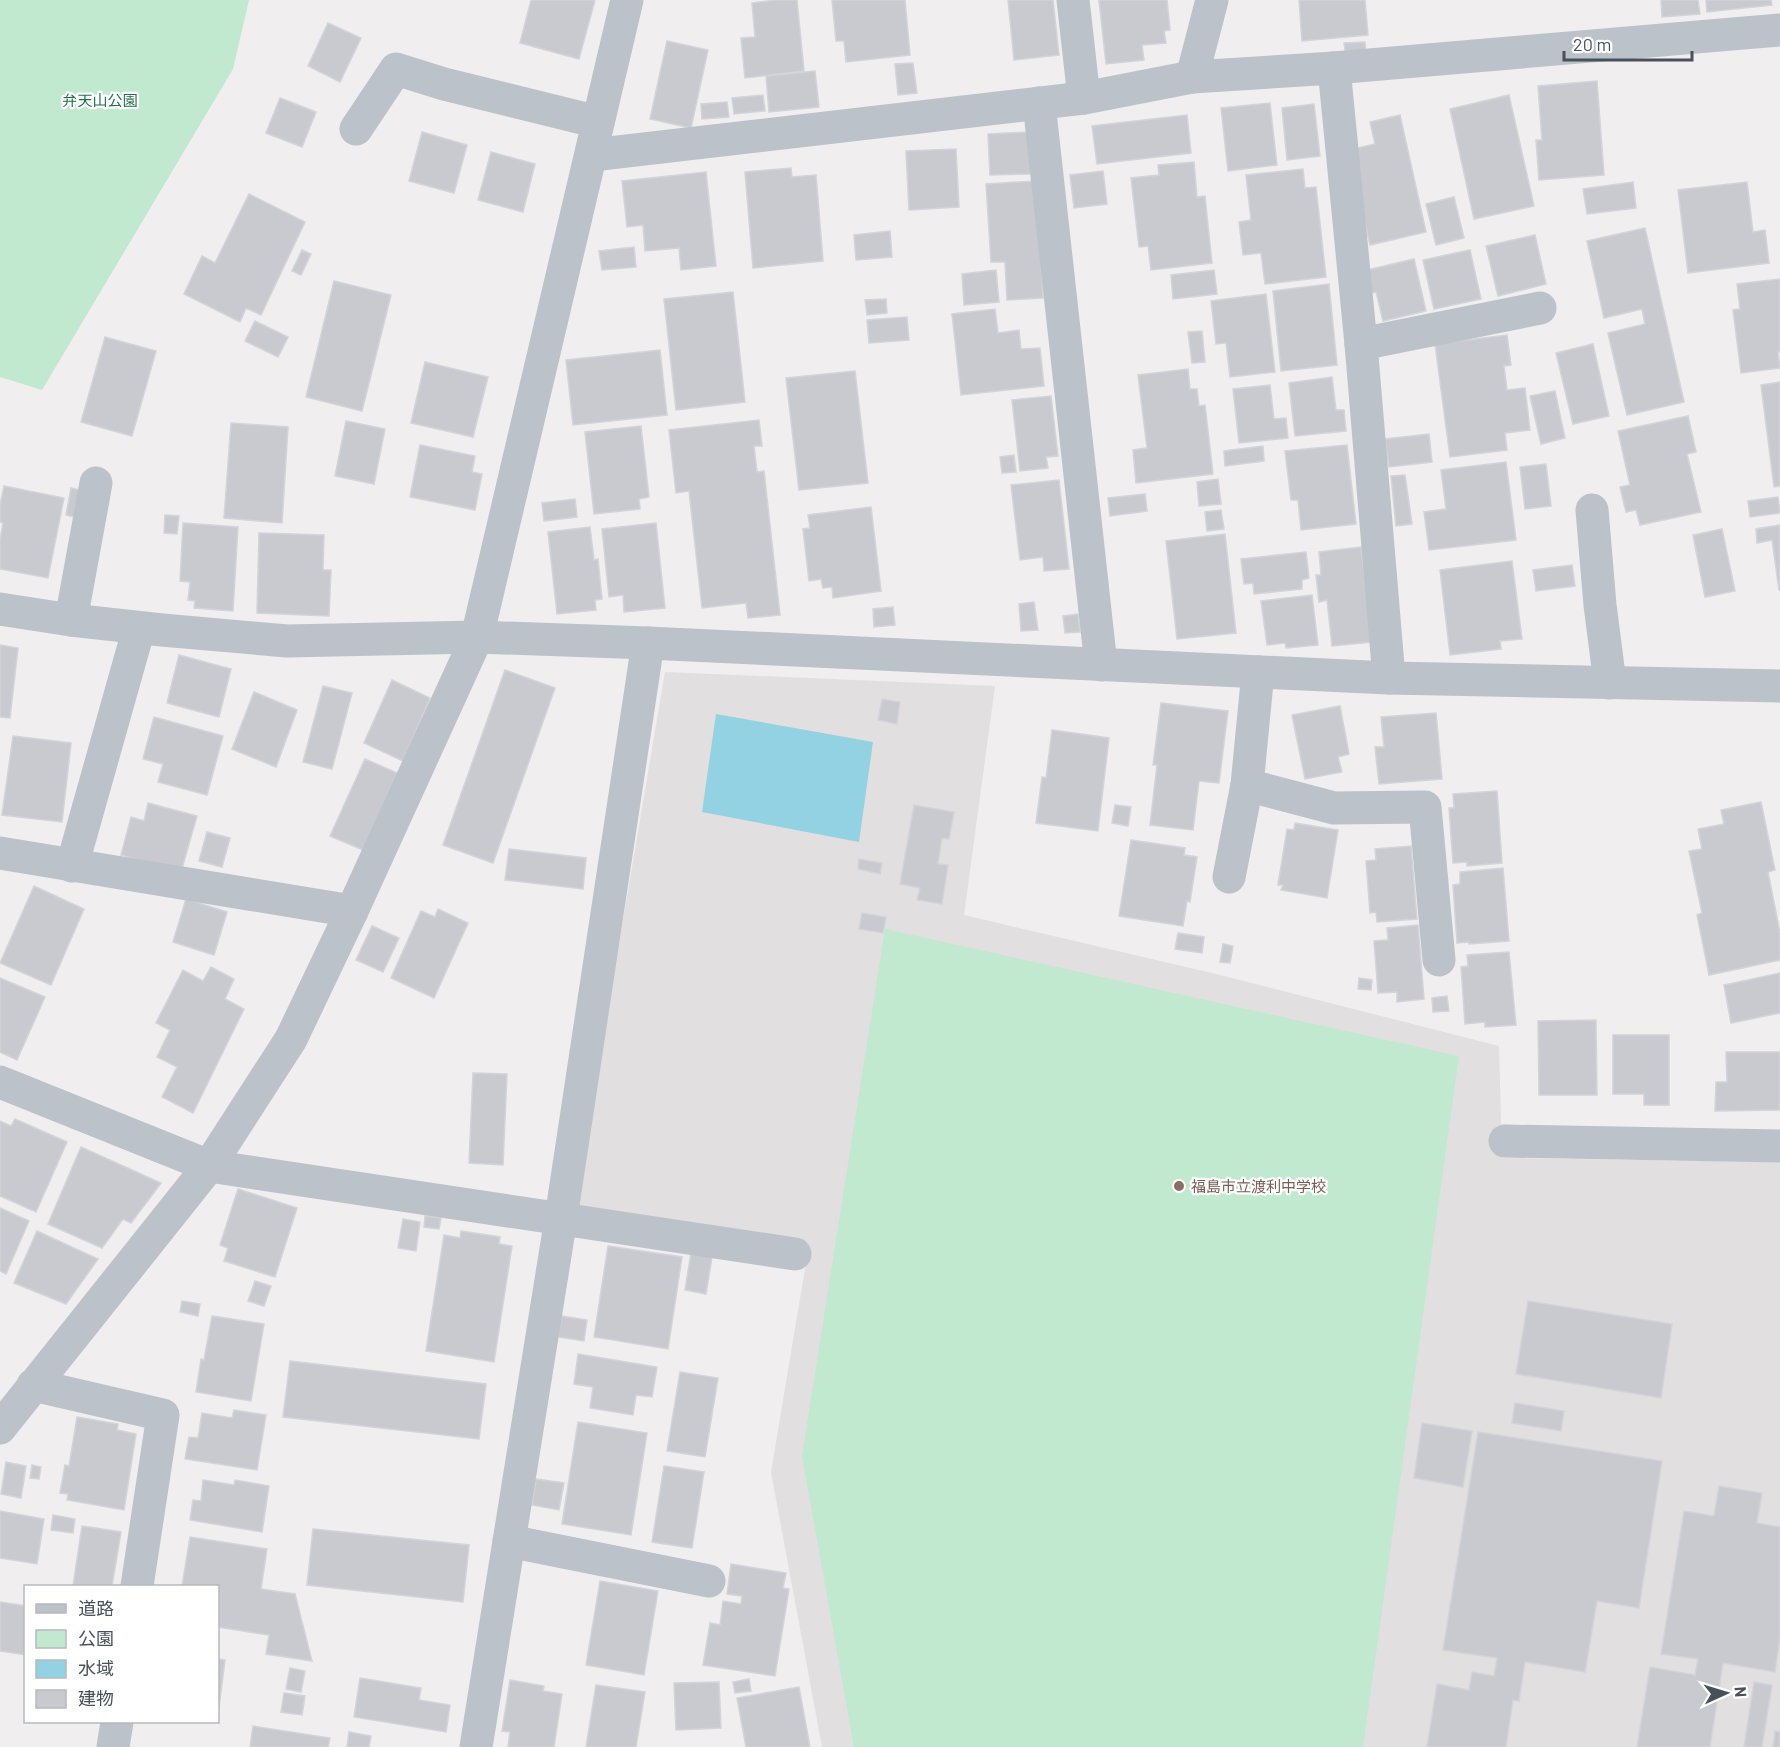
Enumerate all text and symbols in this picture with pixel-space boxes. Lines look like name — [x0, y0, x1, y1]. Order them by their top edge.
scale bar — [1564, 24, 1692, 62]
text: 20 m — [1573, 33, 1611, 55]
park label: 弁天山公園 — [62, 91, 138, 109]
place label: 福島市立渡利中学校 — [1191, 1177, 1326, 1195]
marker: 福島市立渡利中学校 — [1172, 1179, 1186, 1193]
legend — [24, 1585, 219, 1723]
text: 道路 — [78, 1597, 114, 1619]
text: 公園 — [78, 1627, 114, 1649]
text: 水域 — [78, 1657, 114, 1679]
north arrow — [1696, 1663, 1756, 1723]
text: N — [1732, 1686, 1751, 1698]
text: 建物 — [78, 1687, 114, 1709]

